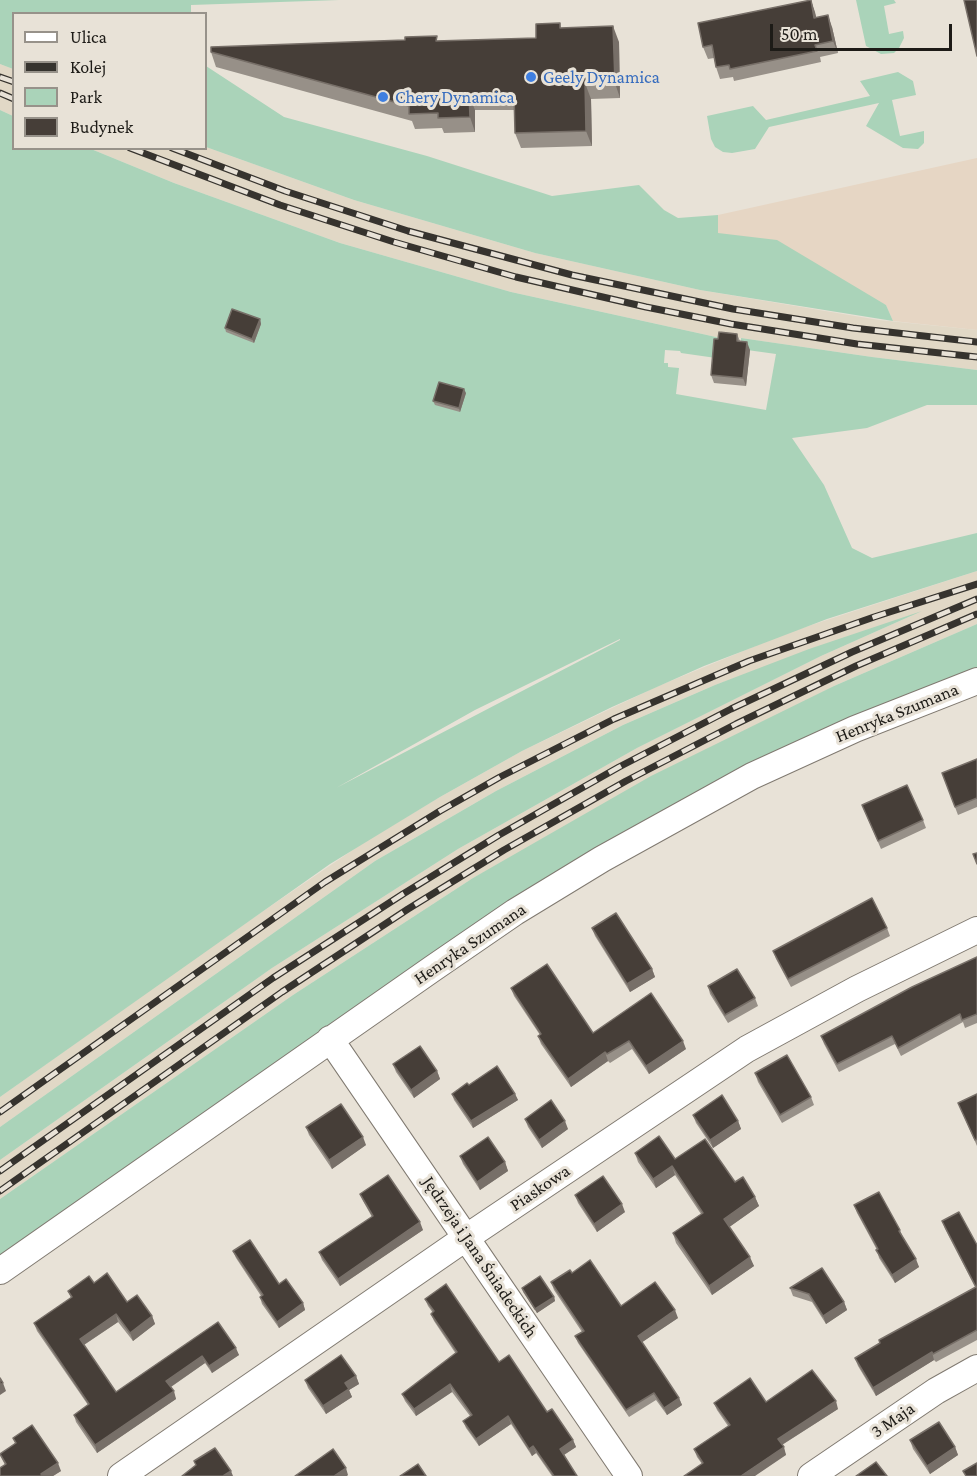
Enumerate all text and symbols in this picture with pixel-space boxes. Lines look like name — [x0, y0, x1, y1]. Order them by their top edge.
legend — [12, 12, 207, 150]
scale bar — [773, 12, 954, 50]
text: 50 m — [781, 24, 818, 44]
text: Ulica — [70, 27, 107, 47]
text: Kolej — [70, 57, 106, 77]
place label: Geely Dynamica — [543, 66, 660, 88]
marker: Geely Dynamica — [524, 70, 538, 84]
place label: Chery Dynamica — [395, 86, 515, 108]
text: Park — [70, 87, 102, 107]
marker: Chery Dynamica — [376, 90, 390, 104]
text: Budynek — [70, 117, 133, 137]
street label: Henryka Szumana — [832, 679, 962, 747]
street label: Henryka Szumana — [410, 898, 530, 990]
street label: Piaskowa — [506, 1160, 574, 1216]
street label: Jędrzeja i Jana Śniadeckich — [418, 1172, 542, 1342]
street label: 3 Maja — [867, 1398, 919, 1442]

